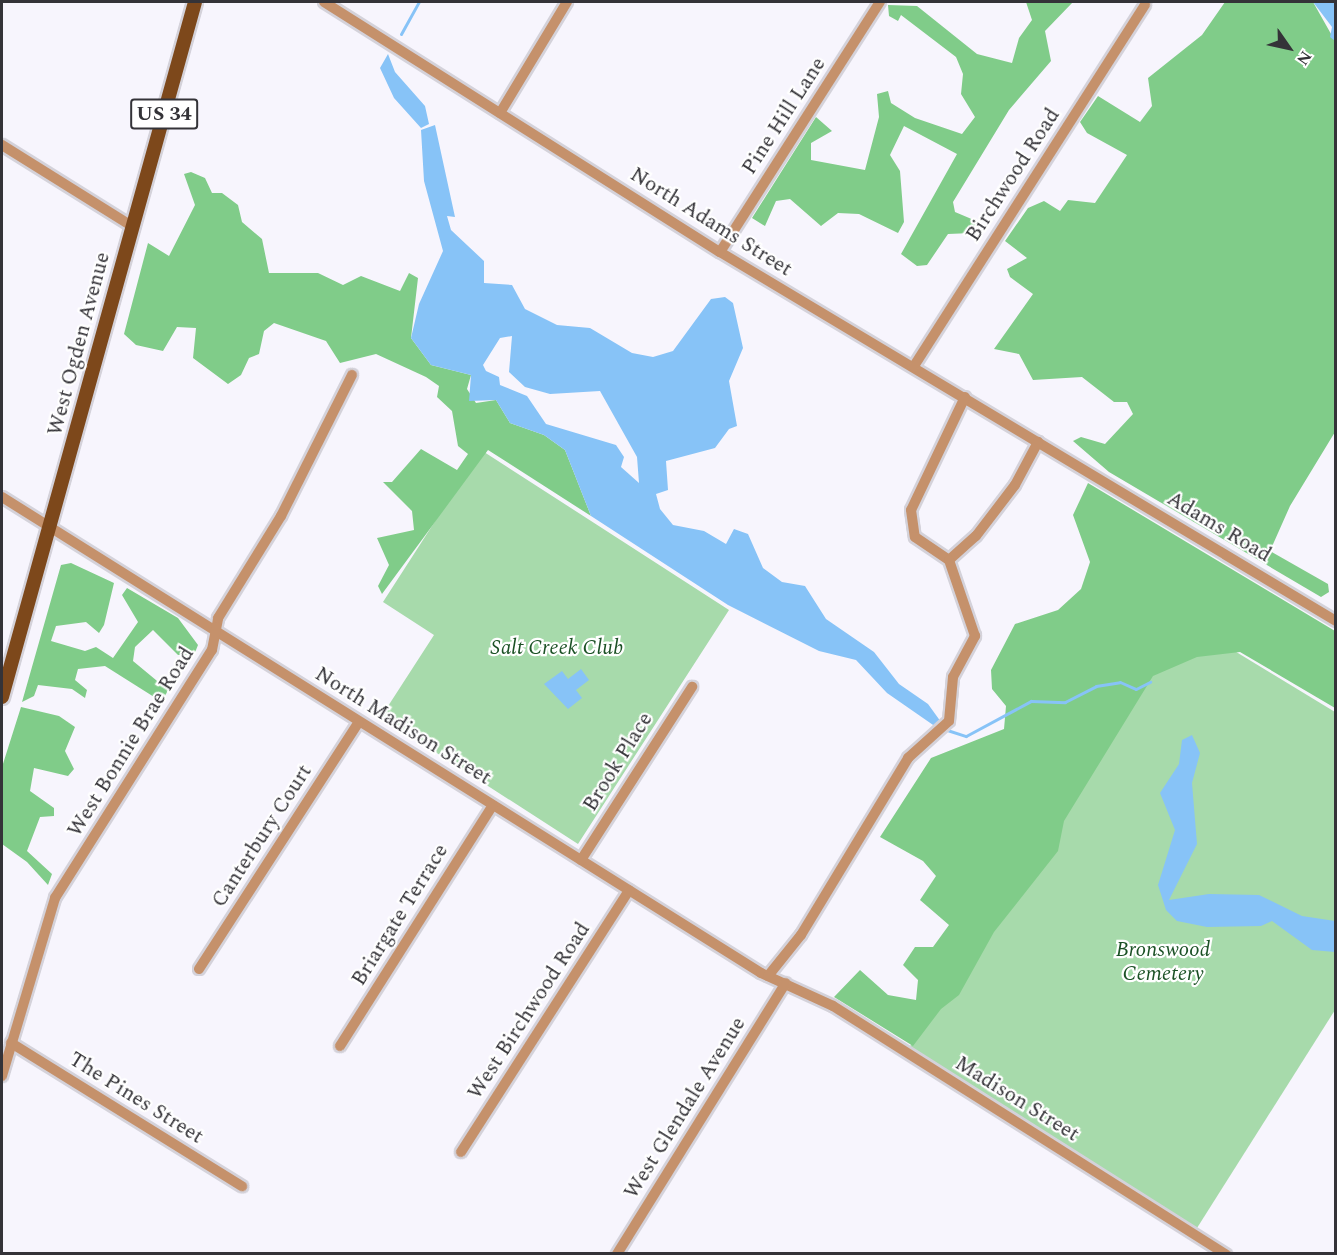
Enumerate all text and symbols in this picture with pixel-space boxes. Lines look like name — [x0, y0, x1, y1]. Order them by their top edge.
north arrow — [1259, 18, 1319, 78]
text: N — [1290, 46, 1318, 70]
street label: Pine Hill Lane — [737, 53, 831, 179]
road number: US 34 — [130, 97, 198, 131]
street label: Birchwood Road — [961, 104, 1065, 246]
street label: North Adams Street — [625, 162, 797, 282]
street label: West Ogden Avenue — [42, 250, 116, 438]
street label: Adams Road — [1162, 486, 1276, 568]
park label: Salt Creek Club — [491, 635, 623, 661]
street label: West Bonnie Brae Road — [62, 642, 200, 842]
street label: North Madison Street — [310, 662, 496, 790]
street label: Brook Place — [578, 708, 658, 816]
street label: Canterbury Court — [206, 760, 318, 912]
street label: Briargate Terrace — [346, 839, 454, 991]
street label: West Birchwood Road — [462, 918, 596, 1104]
park label: Bronswood Cemetery — [1116, 937, 1210, 987]
street label: West Glendale Avenue — [619, 1013, 751, 1203]
street label: The Pines Street — [64, 1047, 208, 1149]
street label: Madison Street — [950, 1051, 1084, 1147]

